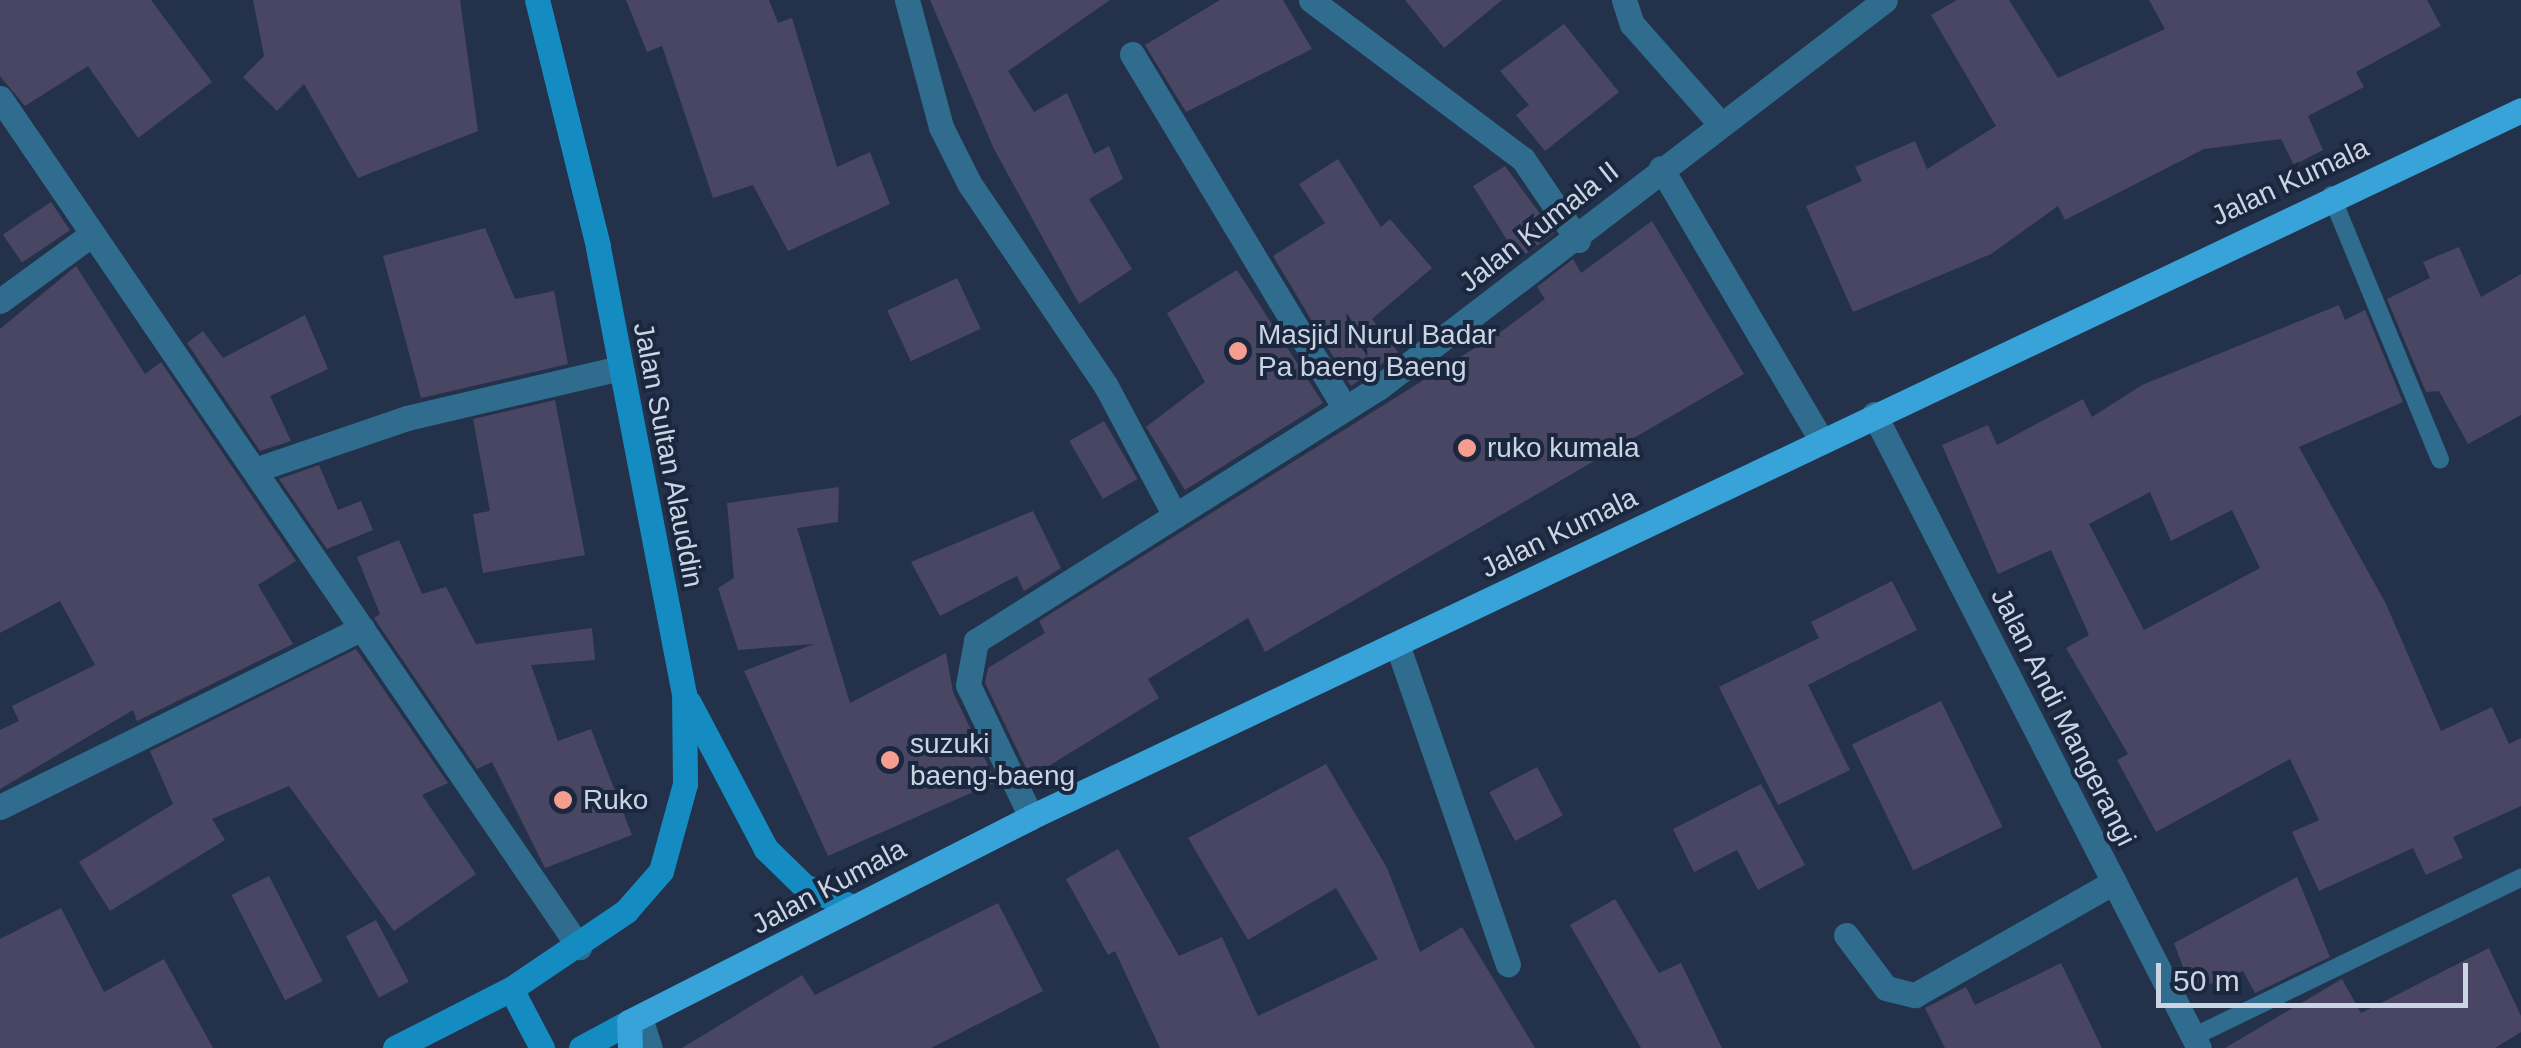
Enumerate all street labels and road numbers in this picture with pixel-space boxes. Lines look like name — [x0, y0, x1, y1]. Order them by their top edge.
street label: Jalan Kumala — [2206, 131, 2374, 233]
street label: Jalan Kumala II — [1453, 154, 1625, 300]
street label: Jalan Sultan Alauddin — [626, 319, 710, 591]
street label: Jalan Kumala — [1475, 481, 1643, 585]
street label: Jalan Andi Mangerangi — [1983, 582, 2143, 852]
street label: Jalan Kumala — [746, 832, 912, 942]

